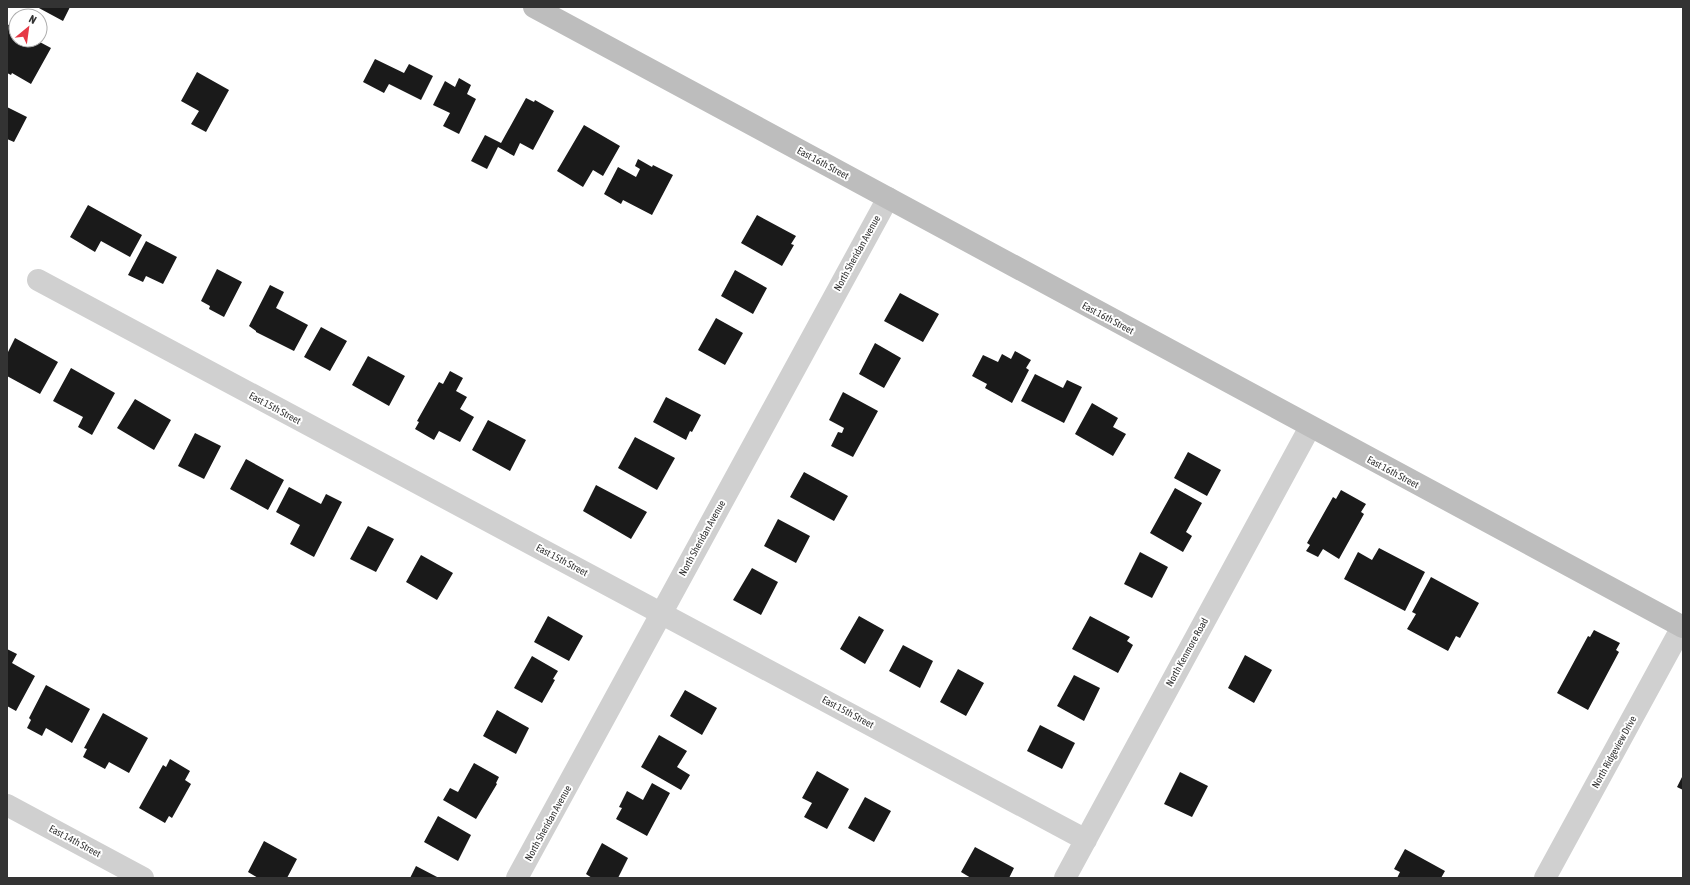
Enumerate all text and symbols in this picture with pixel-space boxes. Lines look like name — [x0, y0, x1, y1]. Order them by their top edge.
north arrow — [8, 8, 48, 48]
text: N — [27, 12, 39, 26]
street label: East 16th Street — [795, 145, 851, 181]
street label: North Sheridan Avenue — [832, 213, 883, 293]
street label: East 16th Street — [1080, 300, 1136, 336]
street label: East 15th Street — [247, 390, 303, 426]
street label: East 16th Street — [1365, 454, 1421, 490]
street label: North Sheridan Avenue — [677, 498, 728, 578]
street label: East 15th Street — [534, 542, 590, 578]
street label: North Kenmore Road — [1164, 616, 1210, 688]
street label: East 15th Street — [820, 694, 876, 730]
street label: North Ridgeview Drive — [1590, 714, 1639, 790]
street label: North Sheridan Avenue — [523, 783, 574, 863]
street label: East 14th Street — [47, 823, 103, 859]

